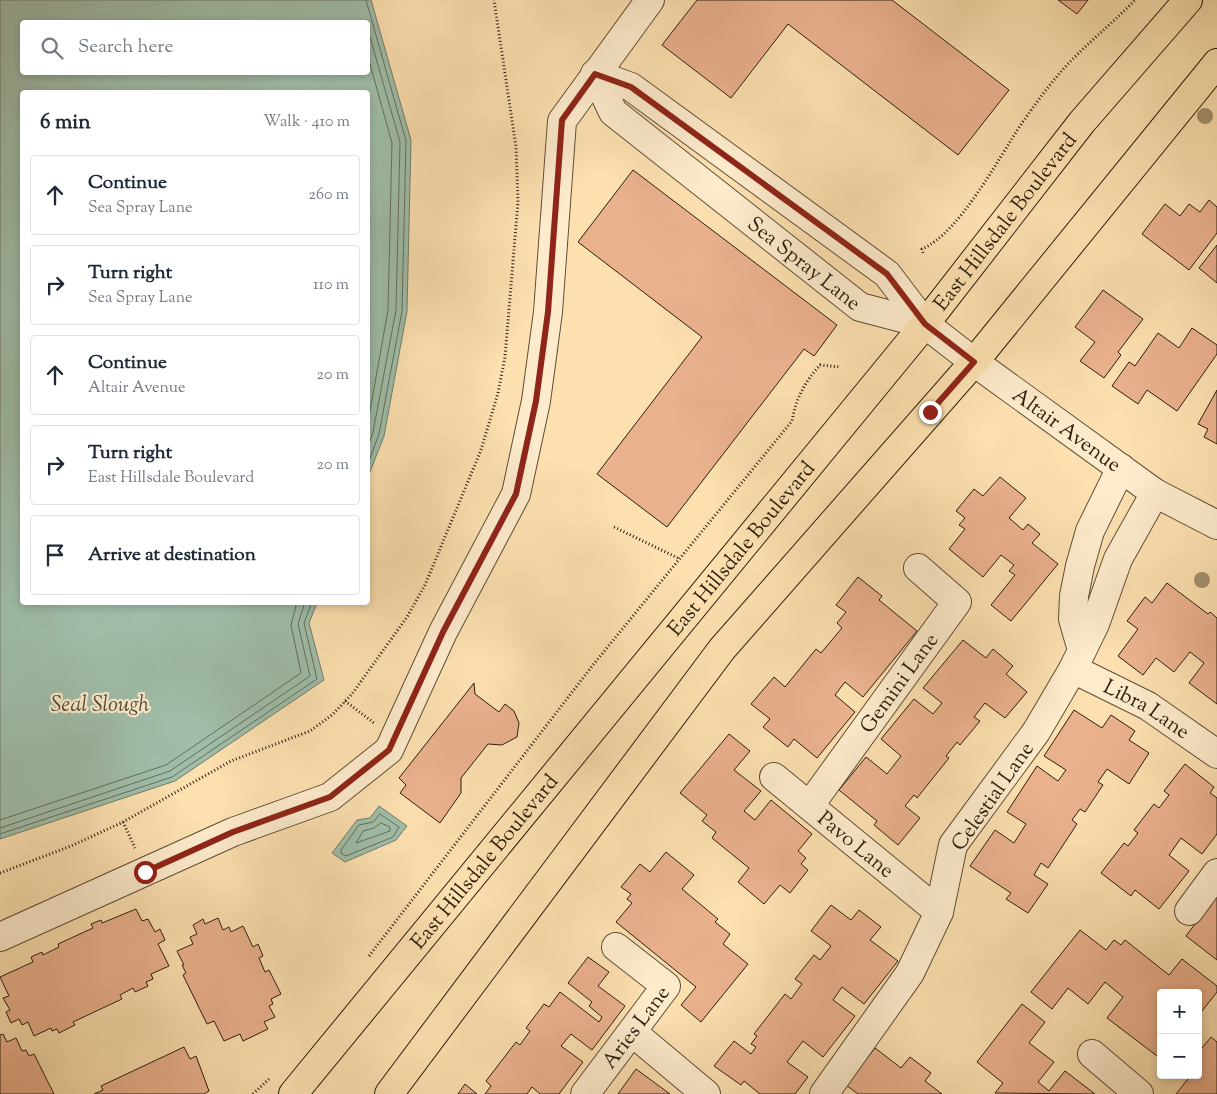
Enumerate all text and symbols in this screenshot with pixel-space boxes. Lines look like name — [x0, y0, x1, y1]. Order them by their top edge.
search box — [20, 20, 370, 75]
icon: search — [38, 34, 66, 62]
text: Search here — [78, 34, 173, 61]
text: 6 min — [40, 108, 91, 138]
text: Walk · 410 m — [263, 111, 350, 134]
street label: East Hillsdale Boulevard — [927, 127, 1085, 318]
text: Continue — [88, 170, 167, 197]
icon: ahead — [41, 181, 69, 209]
text: 260 m — [308, 184, 349, 207]
text: Sea Spray Lane — [88, 197, 193, 220]
street label: Sea Spray Lane — [740, 210, 866, 319]
text: Turn right — [88, 260, 172, 287]
icon: right — [41, 271, 69, 299]
text: 110 m — [313, 274, 349, 297]
text: Sea Spray Lane — [88, 287, 193, 310]
text: Continue — [88, 350, 167, 377]
icon: ahead — [41, 361, 69, 389]
text: 20 m — [316, 364, 349, 387]
text: Altair Avenue — [88, 377, 185, 400]
street label: Altair Avenue — [1005, 381, 1127, 481]
route end — [919, 401, 942, 424]
text: Turn right — [88, 440, 172, 467]
icon: right — [41, 451, 69, 479]
text: 20 m — [316, 454, 349, 477]
street label: East Hillsdale Boulevard — [662, 455, 823, 644]
text: East Hillsdale Boulevard — [88, 467, 254, 490]
icon: arrive — [41, 541, 69, 569]
text: Arrive at destination — [88, 542, 256, 569]
street label: Gemini Lane — [854, 627, 947, 740]
street label: Libra Lane — [1098, 673, 1195, 748]
water label: Seal Slough — [51, 690, 150, 722]
street label: Celestial Lane — [945, 736, 1042, 858]
street label: East Hillsdale Boulevard — [405, 769, 566, 957]
street label: Pavo Lane — [810, 805, 900, 886]
route start — [134, 861, 157, 884]
street label: Aries Lane — [596, 980, 678, 1076]
map controls — [1157, 989, 1202, 1079]
button: + — [1157, 989, 1202, 1034]
button: − — [1157, 1034, 1202, 1079]

